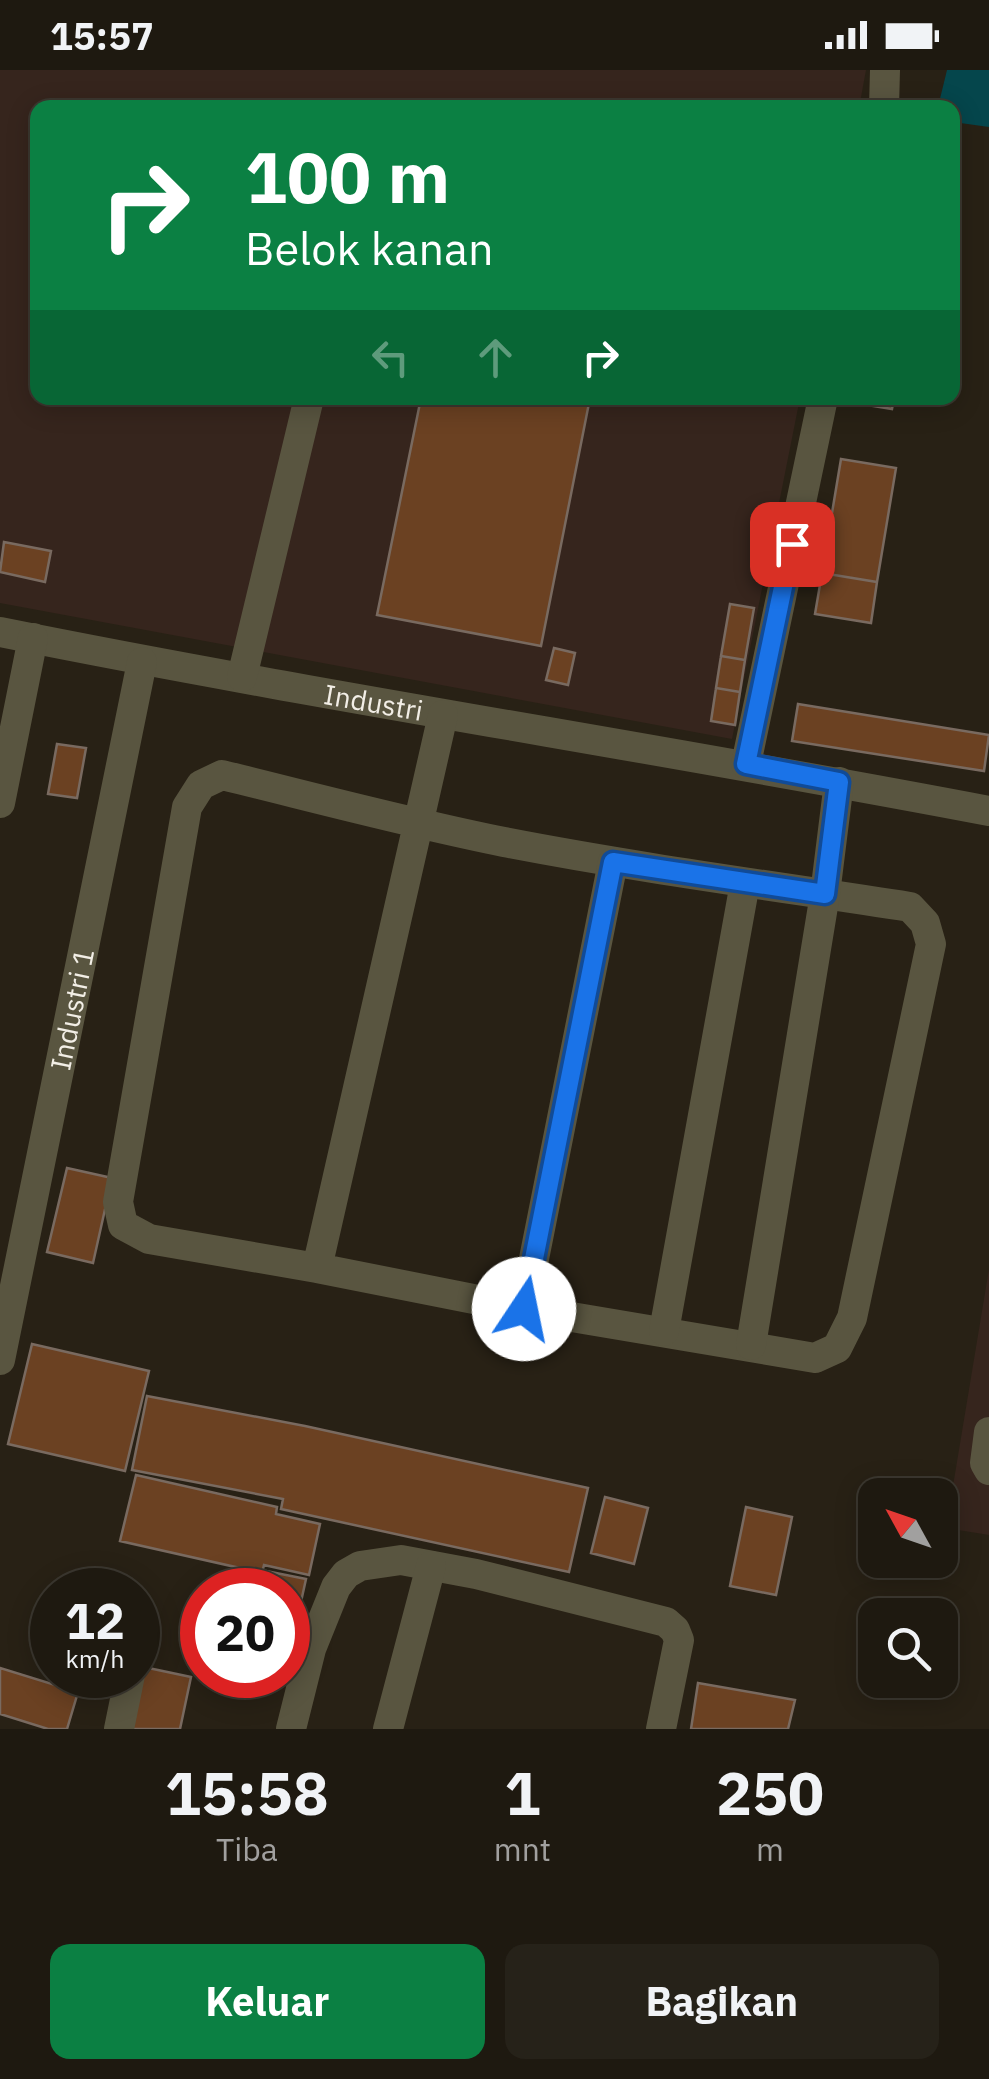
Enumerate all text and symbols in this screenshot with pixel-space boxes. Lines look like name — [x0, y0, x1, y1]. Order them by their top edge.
text: 15:57 — [50, 11, 154, 60]
text: 100 m — [245, 131, 450, 222]
icon: right — [80, 140, 210, 270]
text: Belok kanan — [245, 219, 494, 277]
icon: left — [363, 330, 418, 385]
icon: ahead — [468, 330, 523, 385]
icon: right — [573, 330, 628, 385]
pin — [750, 502, 835, 587]
icon: arrive — [765, 517, 820, 572]
street label: Industri — [321, 675, 426, 728]
street label: Industri 1 — [41, 945, 102, 1073]
position arrow — [472, 1257, 576, 1361]
north arrow — [858, 1478, 958, 1578]
map controls — [858, 1478, 958, 1698]
speed limit sign: 20 — [180, 1568, 310, 1698]
text: 12 — [65, 1588, 125, 1653]
button: search — [858, 1598, 958, 1698]
text: km/h — [66, 1642, 124, 1675]
text: 15:58 — [165, 1753, 329, 1832]
text: 1 — [504, 1753, 540, 1832]
text: 250 — [716, 1753, 824, 1832]
text: Tiba — [216, 1828, 278, 1870]
text: mnt — [494, 1828, 551, 1870]
text: m — [756, 1828, 784, 1870]
button: Keluar — [50, 1944, 485, 2059]
button: Bagikan — [505, 1944, 939, 2059]

